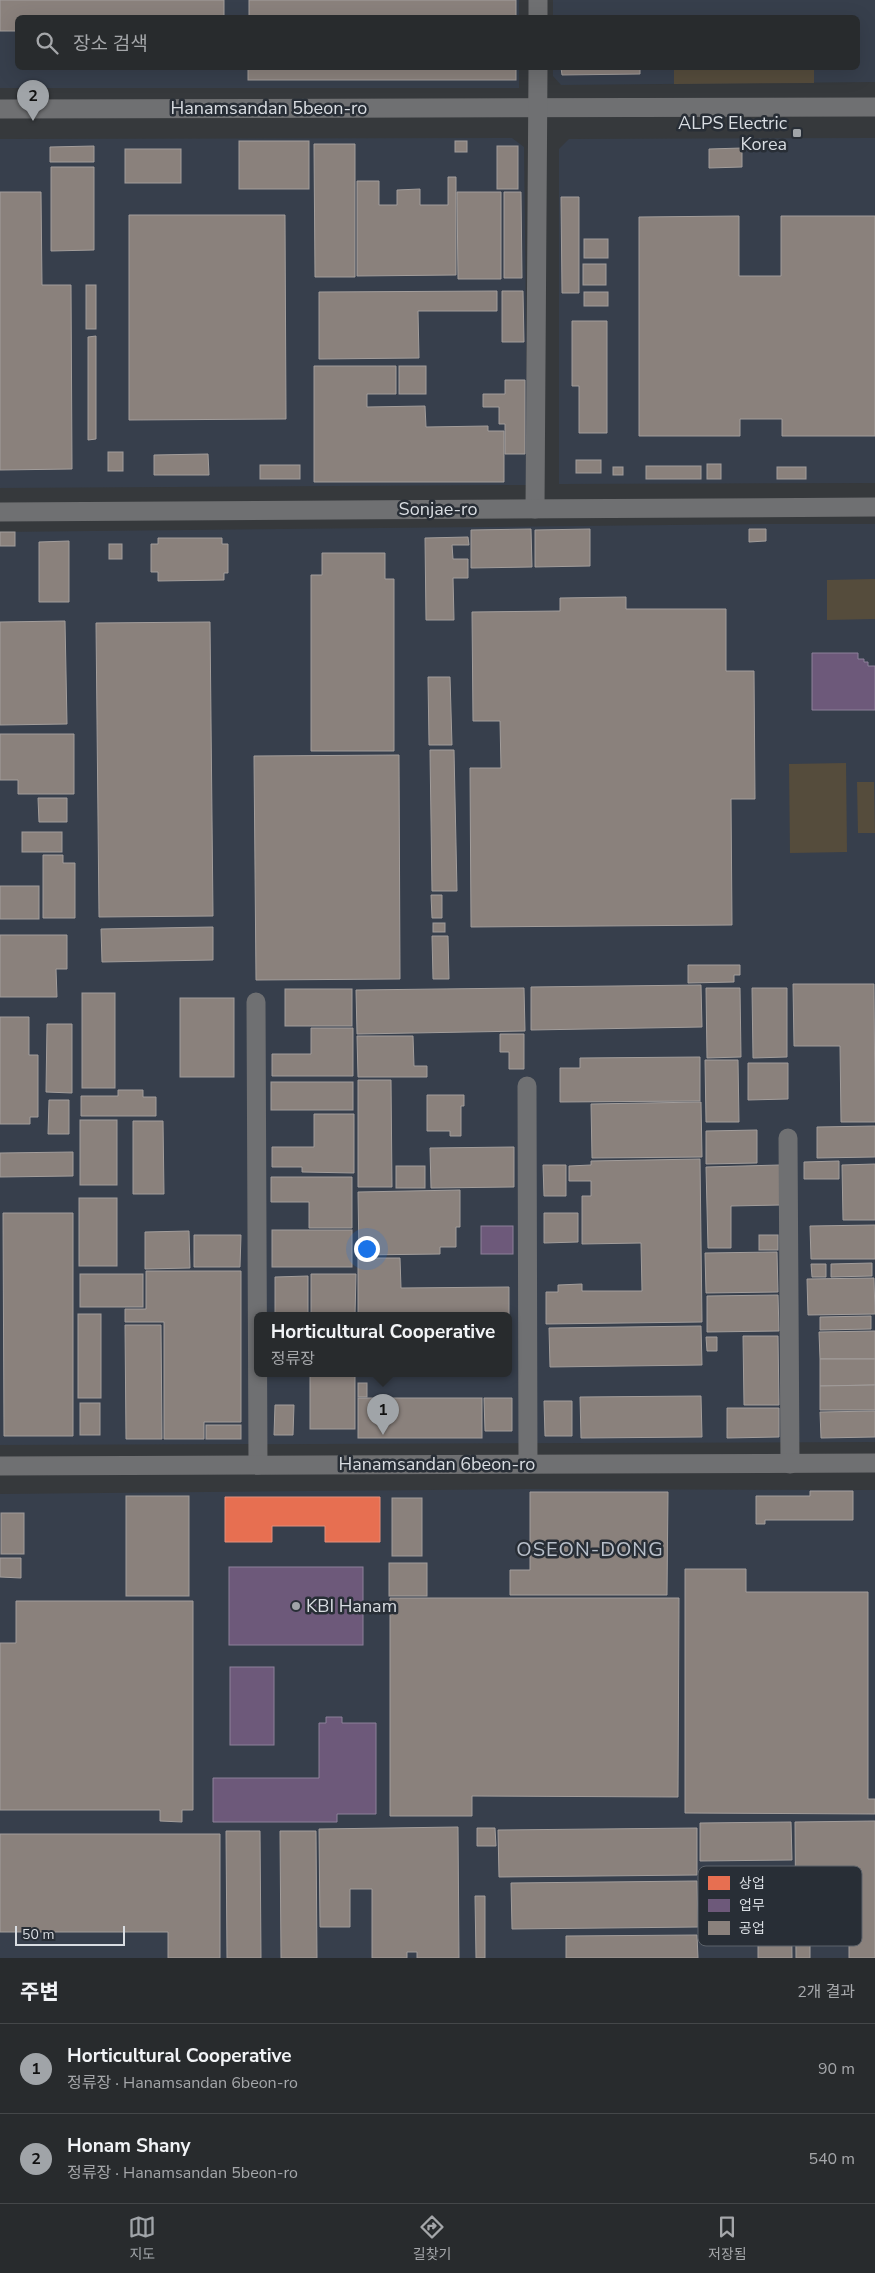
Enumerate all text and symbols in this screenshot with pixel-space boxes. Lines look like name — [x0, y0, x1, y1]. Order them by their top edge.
search box — [15, 15, 860, 70]
icon: search — [33, 29, 61, 57]
text: 장소 검색 — [73, 31, 148, 57]
pin: 2 — [17, 80, 49, 121]
street label: Hanamsandan 5beon-ro — [171, 96, 367, 120]
place label: ALPS Electric Korea — [678, 111, 787, 156]
marker: ALPS Electric Korea — [791, 127, 803, 139]
street label: Sonjae-ro — [399, 497, 477, 521]
your location — [354, 1236, 380, 1262]
popup — [254, 1312, 512, 1377]
text: Horticultural Cooperative — [271, 1319, 495, 1345]
text: 정류장 — [271, 1348, 315, 1370]
pin: 1 — [367, 1394, 399, 1435]
street label: Hanamsandan 6beon-ro — [339, 1452, 535, 1476]
district label: OSEON-DONG — [516, 1536, 664, 1563]
place label: KBI Hanam — [306, 1594, 397, 1618]
marker: KBI Hanam — [290, 1600, 302, 1612]
legend — [698, 1866, 862, 1946]
text: 상업 — [739, 1874, 765, 1893]
text: 업무 — [739, 1896, 765, 1915]
text: 공업 — [739, 1919, 765, 1938]
scale bar — [15, 1923, 125, 1946]
text: 50 m — [22, 1925, 54, 1944]
text: 주변 — [20, 1978, 59, 2006]
text: 2개 결과 — [797, 1981, 855, 2003]
text: Horticultural Cooperative — [67, 2043, 292, 2069]
text: 1 — [31, 2058, 41, 2080]
text: 90 m — [818, 2058, 855, 2080]
text: 정류장 · Hanamsandan 6beon-ro — [67, 2072, 298, 2094]
text: Honam Shany — [67, 2133, 190, 2159]
text: 2 — [31, 2148, 41, 2170]
text: 540 m — [808, 2148, 855, 2170]
text: 정류장 · Hanamsandan 5beon-ro — [67, 2162, 298, 2184]
tab: 지도 — [128, 2213, 156, 2264]
tab: 길찾기 — [413, 2213, 451, 2264]
tab: 저장됨 — [708, 2213, 747, 2264]

